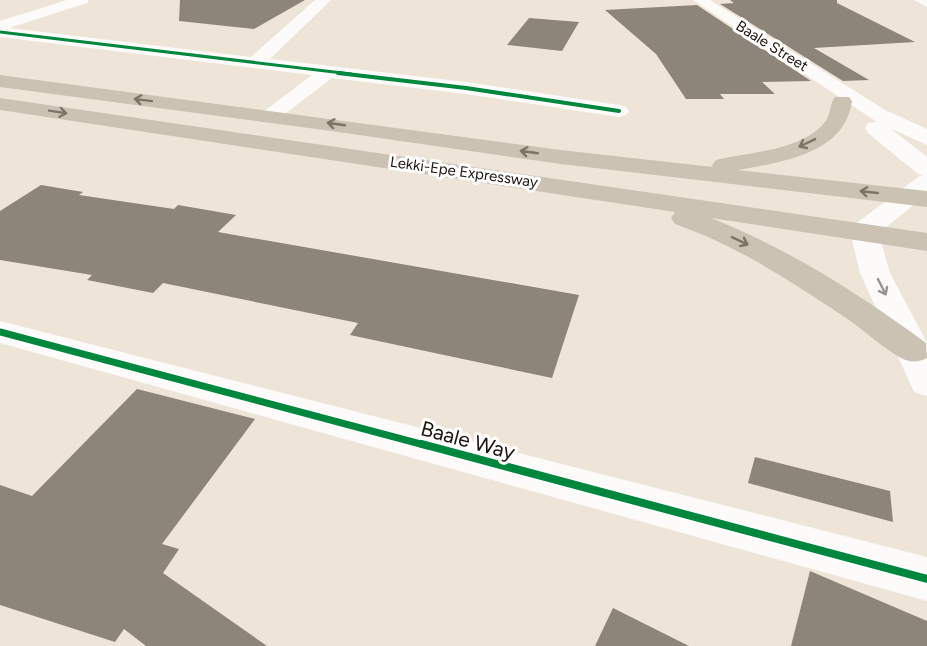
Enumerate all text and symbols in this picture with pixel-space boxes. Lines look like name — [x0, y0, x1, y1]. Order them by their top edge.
street label: Baale Street — [733, 17, 812, 75]
one-way arrow — [133, 94, 153, 105]
one-way arrow — [47, 107, 67, 118]
one-way arrow — [327, 119, 347, 130]
one-way arrow — [799, 138, 817, 149]
one-way arrow — [520, 147, 540, 158]
street label: Lekki-Epe Expressway — [389, 153, 539, 191]
one-way arrow — [859, 186, 879, 197]
one-way arrow — [730, 236, 748, 247]
one-way arrow — [876, 278, 888, 296]
street label: Baale Way — [418, 415, 518, 465]

